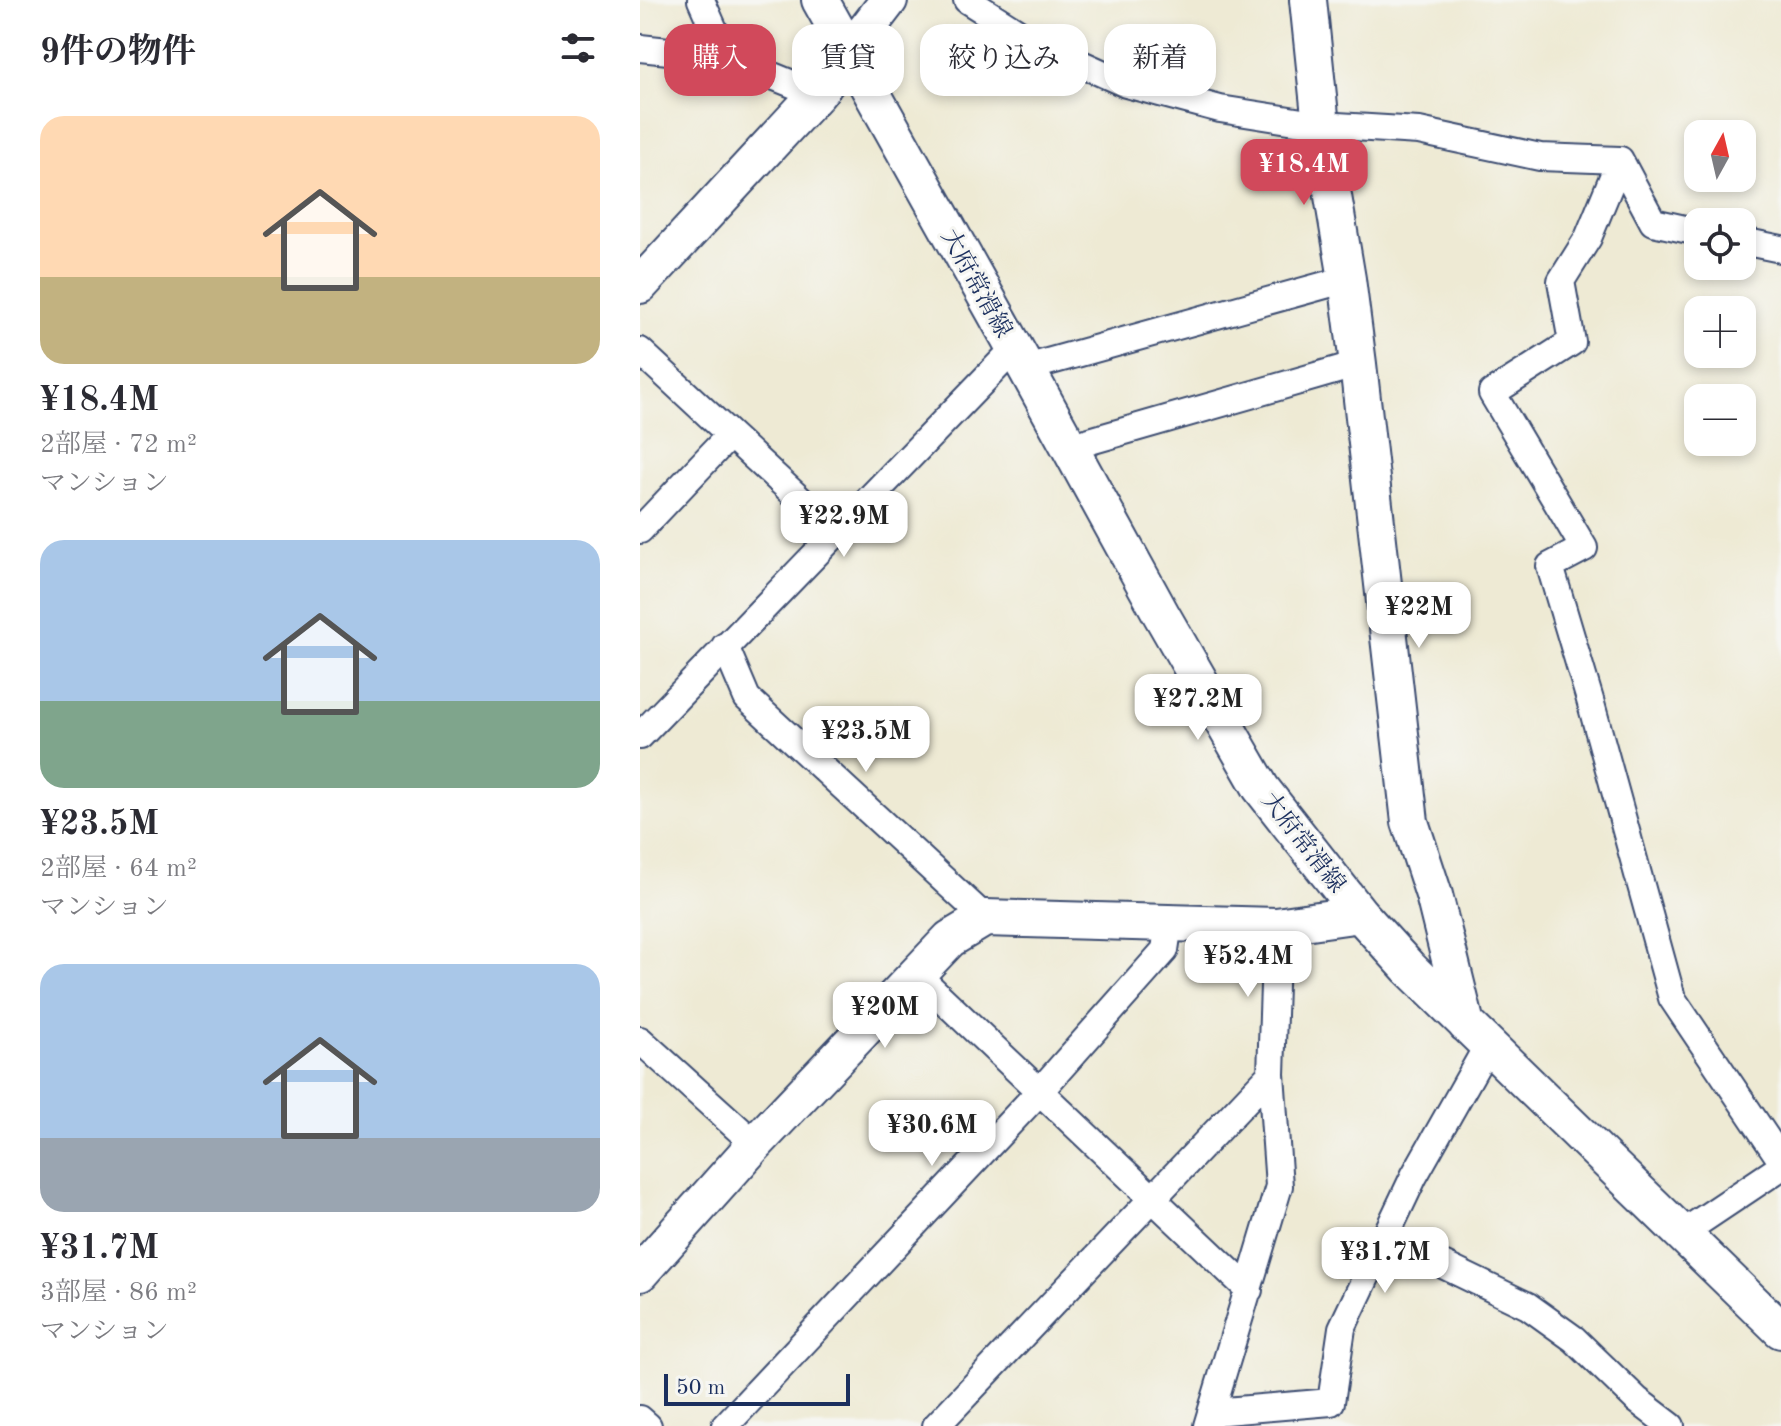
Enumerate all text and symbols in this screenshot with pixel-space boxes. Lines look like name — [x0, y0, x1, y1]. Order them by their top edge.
chip: 購入 — [664, 24, 776, 96]
chip: 賃貸 — [792, 24, 904, 96]
chip: 絞り込み — [920, 24, 1088, 96]
chip: 新着 — [1104, 24, 1216, 96]
icon: filters — [556, 26, 600, 70]
text: 9件の物件 — [40, 36, 196, 70]
north arrow — [1684, 120, 1756, 192]
map controls — [1684, 120, 1756, 456]
pin: ¥18.4M — [1239, 139, 1369, 207]
text: ¥18.4M — [1259, 152, 1349, 178]
icon: home — [248, 168, 392, 312]
button: locate — [1684, 208, 1756, 280]
street label: 大府常滑線 — [936, 224, 1017, 342]
button: + — [1684, 296, 1756, 368]
text: ¥18.4M — [40, 384, 159, 418]
button: − — [1684, 384, 1756, 456]
text: 2部屋 · 72 m² — [40, 432, 197, 458]
text: マンション — [40, 471, 169, 497]
pin: ¥22.9M — [779, 491, 909, 559]
text: ¥22.9M — [799, 504, 889, 530]
pin: ¥22M — [1372, 582, 1466, 650]
icon: home — [248, 592, 392, 736]
text: ¥22M — [1385, 595, 1453, 621]
pin: ¥27.2M — [1133, 674, 1263, 742]
text: ¥27.2M — [1153, 687, 1243, 713]
pin: ¥23.5M — [801, 706, 931, 774]
text: ¥23.5M — [821, 719, 911, 745]
street label: 大府常滑線 — [1256, 787, 1351, 898]
text: ¥23.5M — [40, 808, 159, 842]
text: 2部屋 · 64 m² — [40, 856, 197, 882]
text: マンション — [40, 895, 169, 921]
pin: ¥52.4M — [1183, 931, 1313, 999]
text: ¥52.4M — [1203, 944, 1293, 970]
pin: ¥20M — [838, 982, 932, 1050]
text: ¥20M — [851, 995, 919, 1021]
icon: home — [248, 1016, 392, 1160]
pin: ¥30.6M — [867, 1100, 997, 1168]
text: ¥30.6M — [887, 1113, 977, 1139]
pin: ¥31.7M — [1320, 1227, 1450, 1295]
text: ¥31.7M — [40, 1232, 159, 1266]
text: ¥31.7M — [1340, 1240, 1430, 1266]
text: 3部屋 · 86 m² — [40, 1280, 197, 1306]
text: マンション — [40, 1319, 169, 1345]
scale bar — [664, 1370, 850, 1406]
text: 50 m — [676, 1377, 725, 1399]

